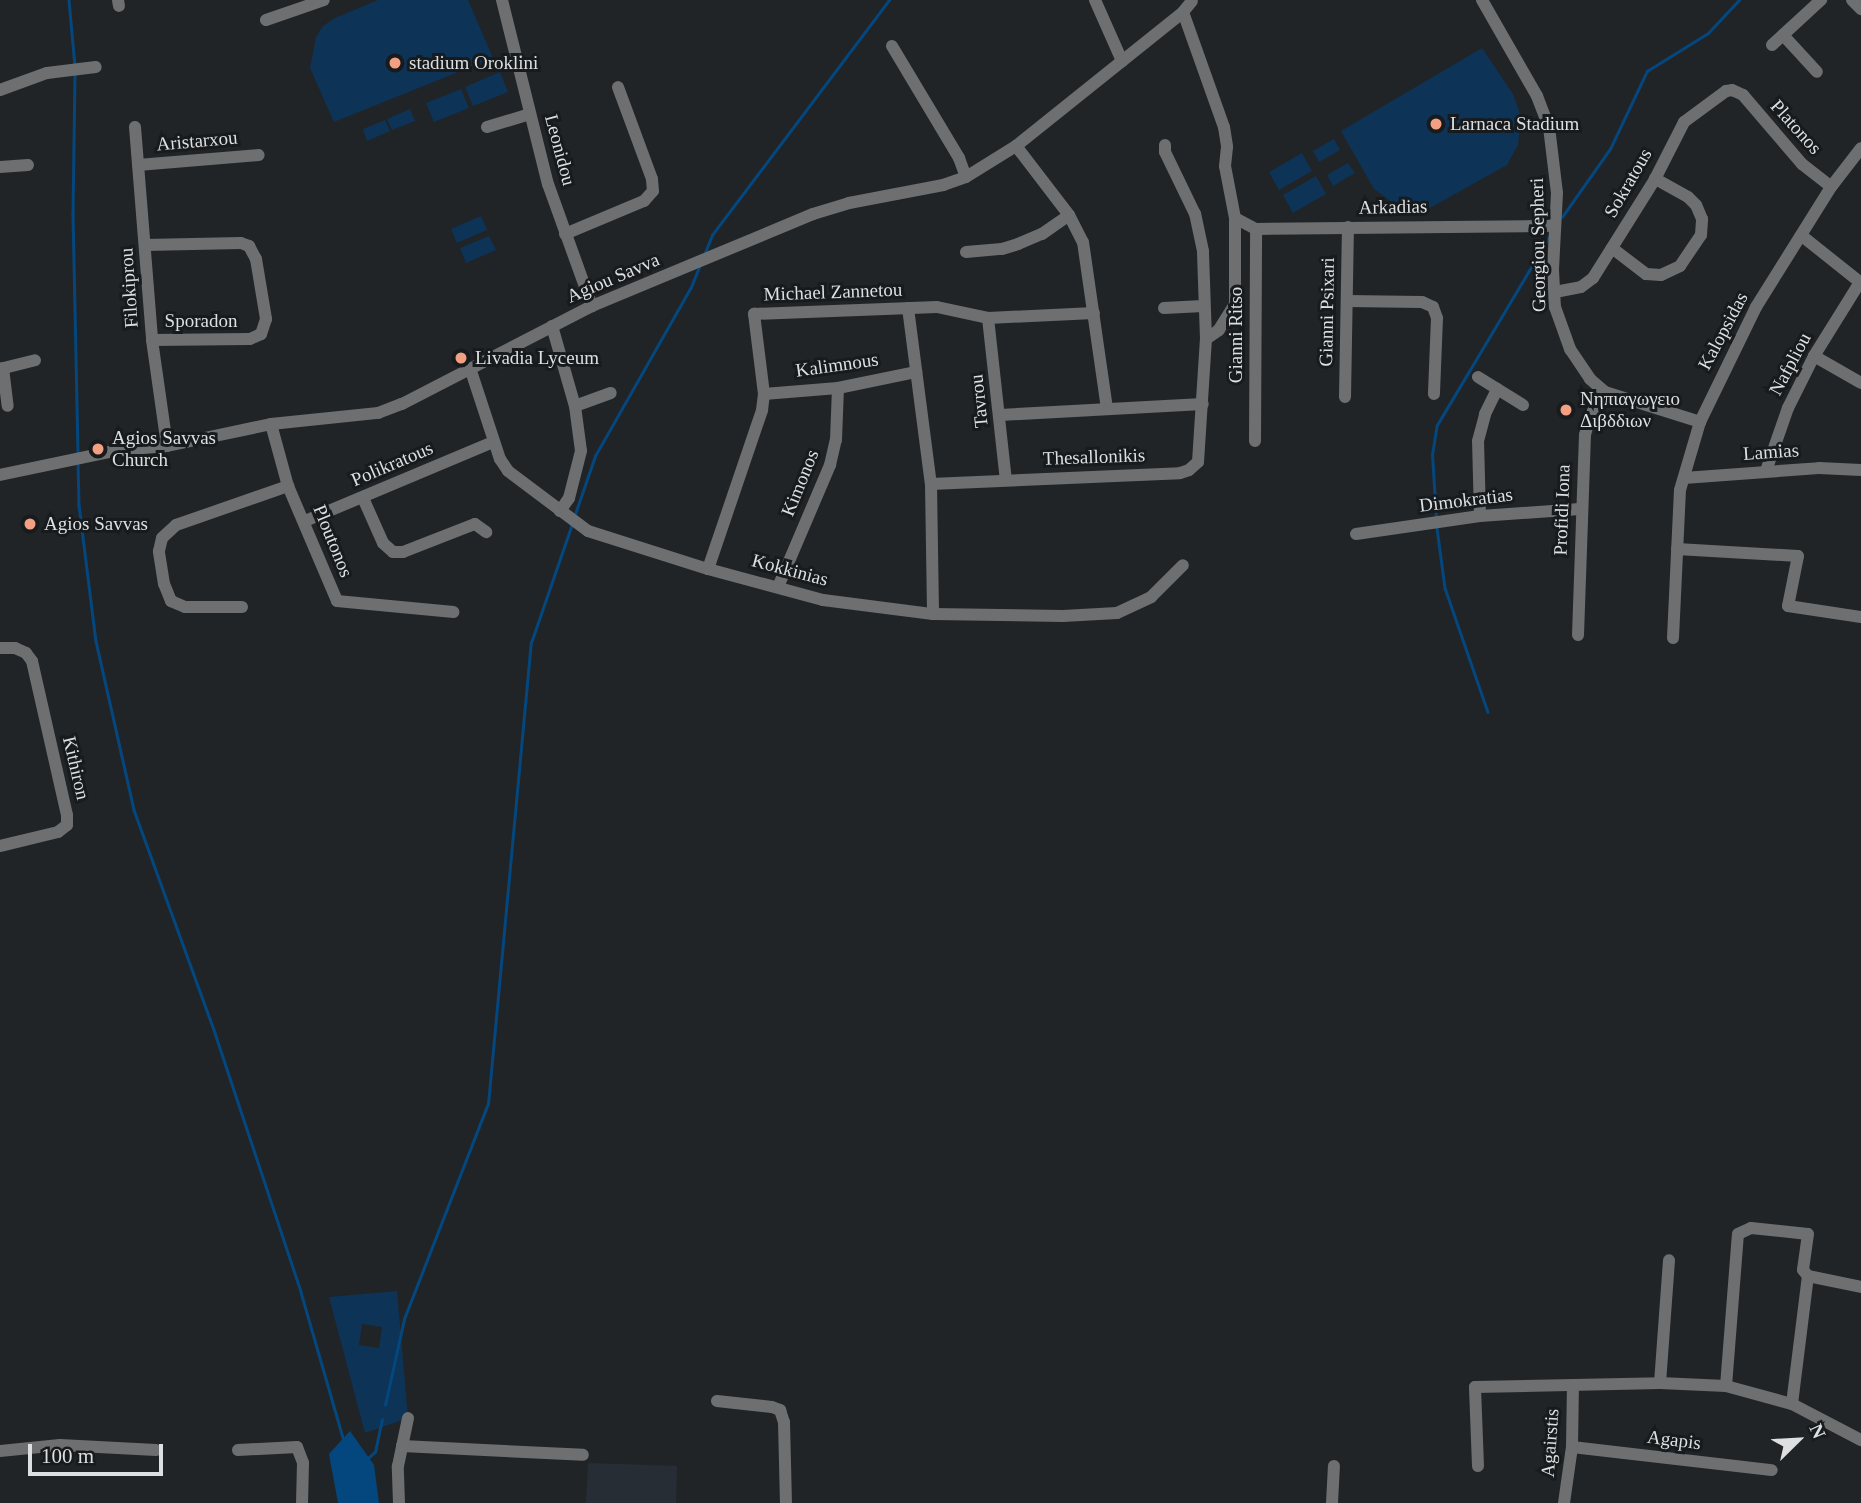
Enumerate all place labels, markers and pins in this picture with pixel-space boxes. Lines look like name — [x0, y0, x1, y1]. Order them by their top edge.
place label: stadium Oroklini — [409, 52, 538, 74]
marker: stadium Oroklini — [387, 55, 403, 71]
place label: Larnaca Stadium — [1450, 113, 1579, 135]
marker: Larnaca Stadium — [1428, 116, 1444, 132]
place label: Livadia Lyceum — [475, 347, 599, 369]
marker: Livadia Lyceum — [453, 350, 469, 366]
place label: Νηπιαγωγειο Διβδδιων — [1580, 388, 1680, 432]
marker: Νηπιαγωγειο Διβδδιων — [1558, 402, 1574, 418]
place label: Agios Savvas Church — [112, 427, 216, 471]
marker: Agios Savvas Church — [90, 441, 106, 457]
place label: Agios Savvas — [44, 513, 148, 535]
marker: Agios Savvas — [22, 516, 38, 532]

